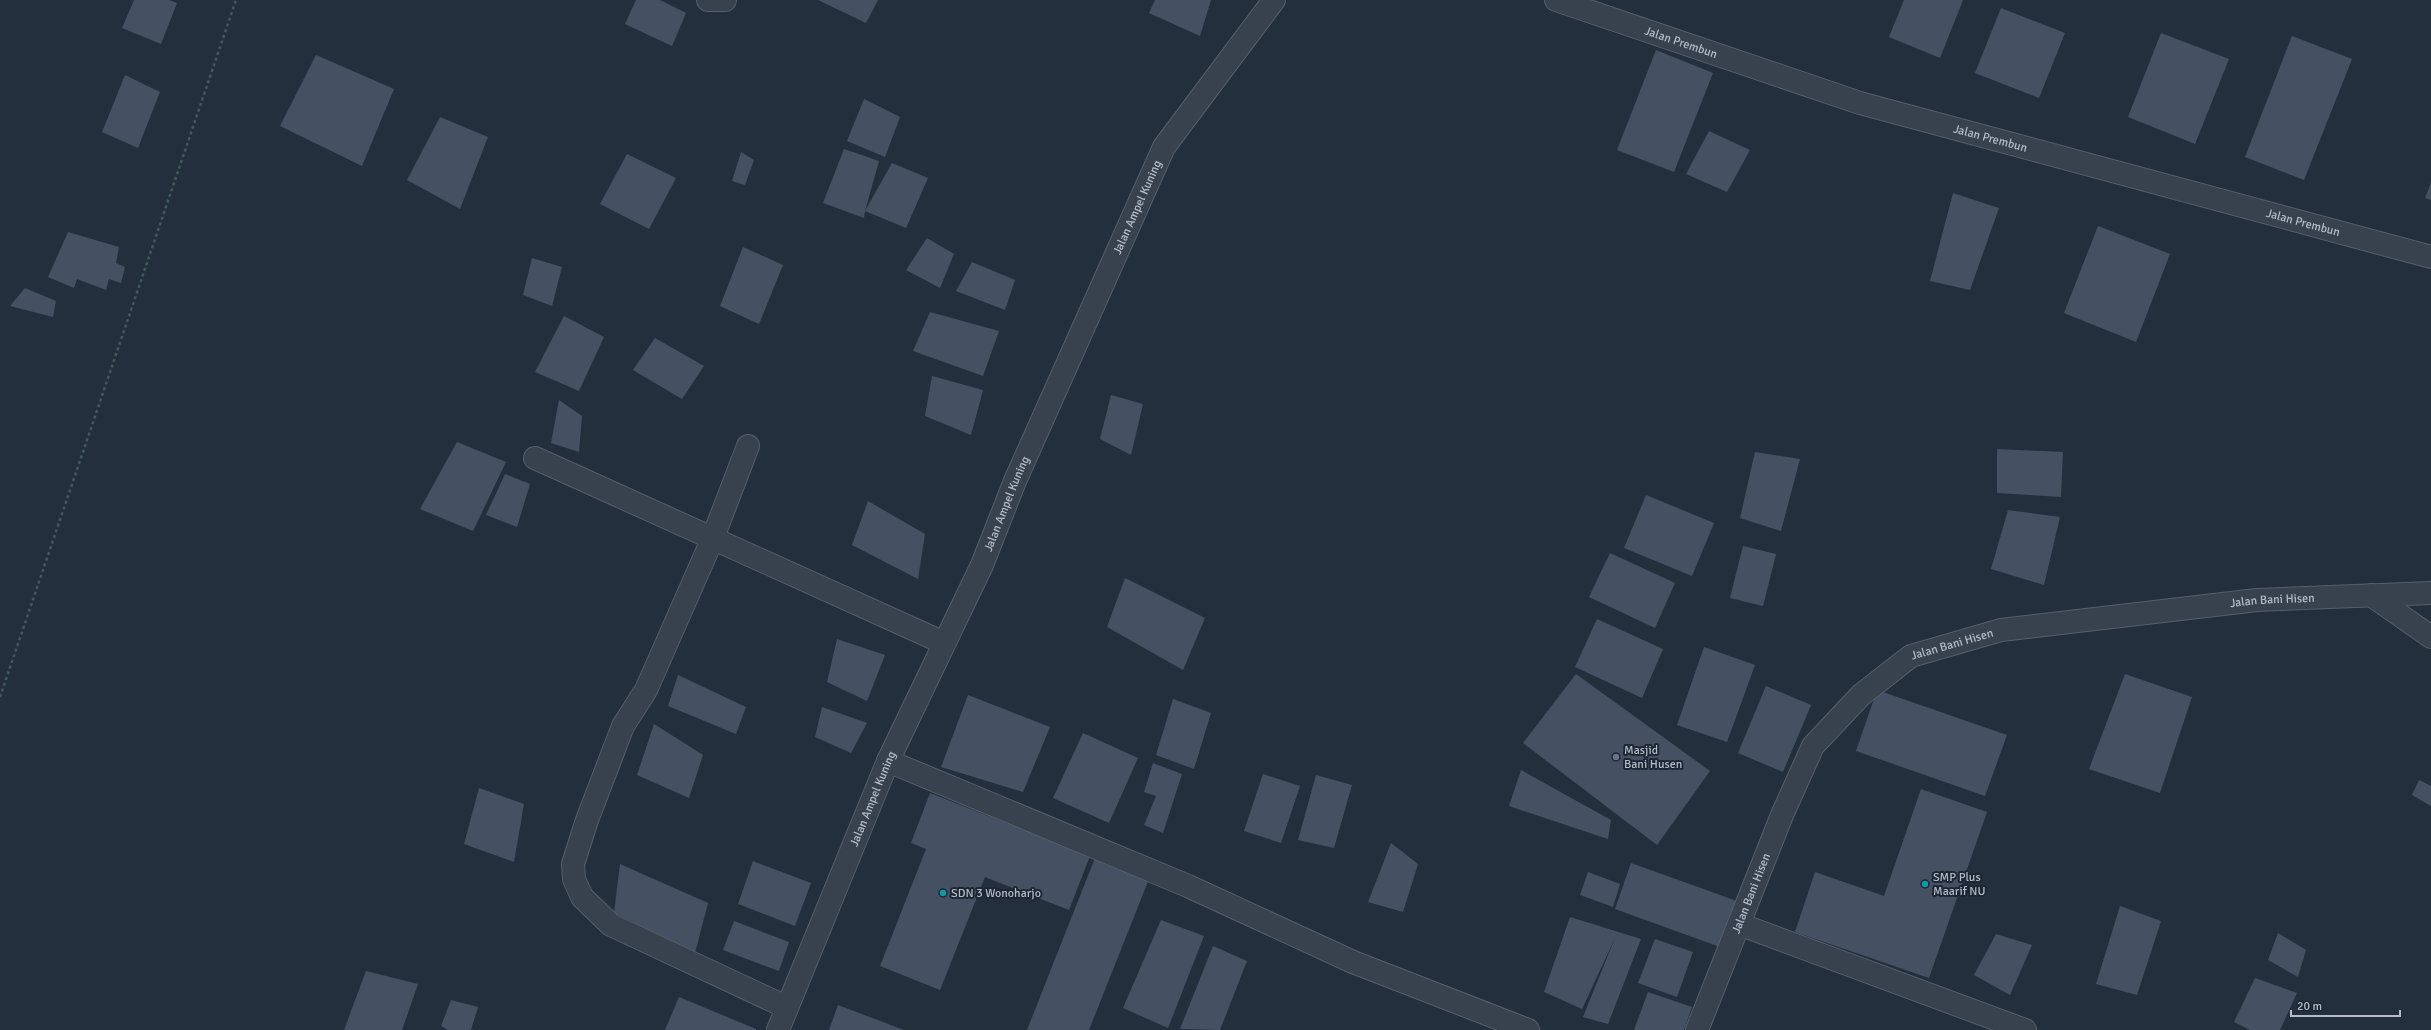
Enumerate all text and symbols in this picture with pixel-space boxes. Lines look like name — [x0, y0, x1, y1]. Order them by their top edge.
street label: Jalan Prembun — [1643, 23, 1719, 62]
street label: Jalan Prembun — [1952, 121, 2029, 155]
street label: Jalan Ampel Kuning — [1110, 158, 1165, 257]
street label: Jalan Prembun — [2265, 205, 2342, 240]
street label: Jalan Ampel Kuning — [981, 454, 1033, 554]
street label: Jalan Bani Hisen — [2229, 590, 2315, 611]
street label: Jalan Bani Hisen — [1909, 625, 1995, 663]
place label: Masjid Bani Husen — [1624, 743, 1682, 772]
street label: Jalan Ampel Kuning — [846, 749, 899, 849]
marker: Masjid Bani Husen — [1611, 752, 1621, 762]
street label: Jalan Bani Hisen — [1728, 851, 1774, 936]
place label: SMP Plus Maarif NU — [1933, 870, 1986, 899]
marker: SMP Plus Maarif NU — [1920, 879, 1930, 889]
place label: SDN 3 Wonoharjo — [951, 886, 1041, 901]
marker: SDN 3 Wonoharjo — [938, 888, 948, 898]
scale bar — [2291, 992, 2400, 1018]
text: 20 m — [2297, 999, 2322, 1014]

